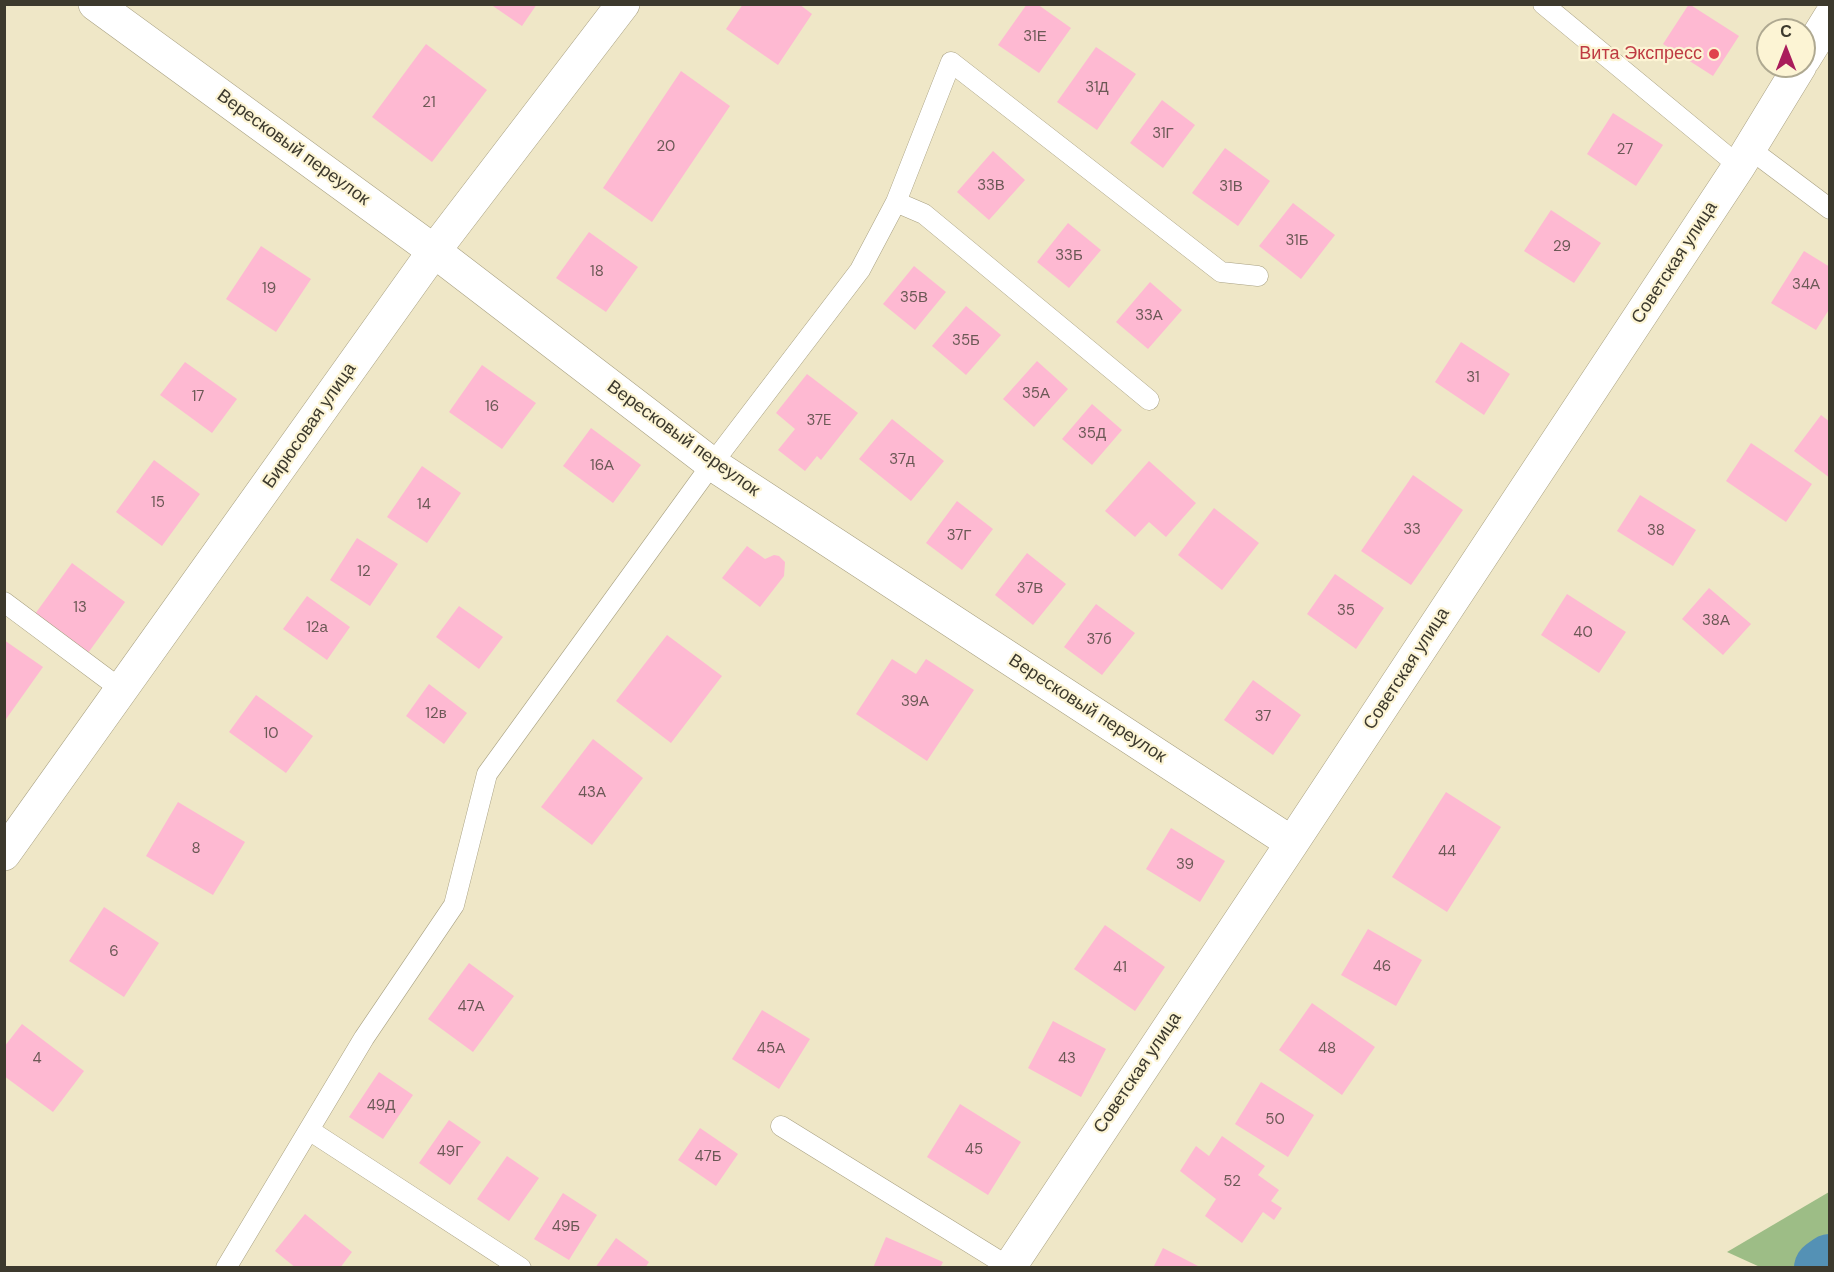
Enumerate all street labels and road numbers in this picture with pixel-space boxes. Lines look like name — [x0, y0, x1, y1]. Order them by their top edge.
street label: Вересковый переулок — [213, 85, 373, 211]
street label: Советская улица — [1628, 198, 1722, 328]
street label: Бирюсовая улица — [259, 359, 361, 493]
street label: Вересковый переулок — [603, 376, 763, 502]
street label: Советская улица — [1360, 604, 1454, 734]
street label: Вересковый переулок — [1004, 650, 1170, 768]
street label: Советская улица — [1090, 1008, 1186, 1138]

